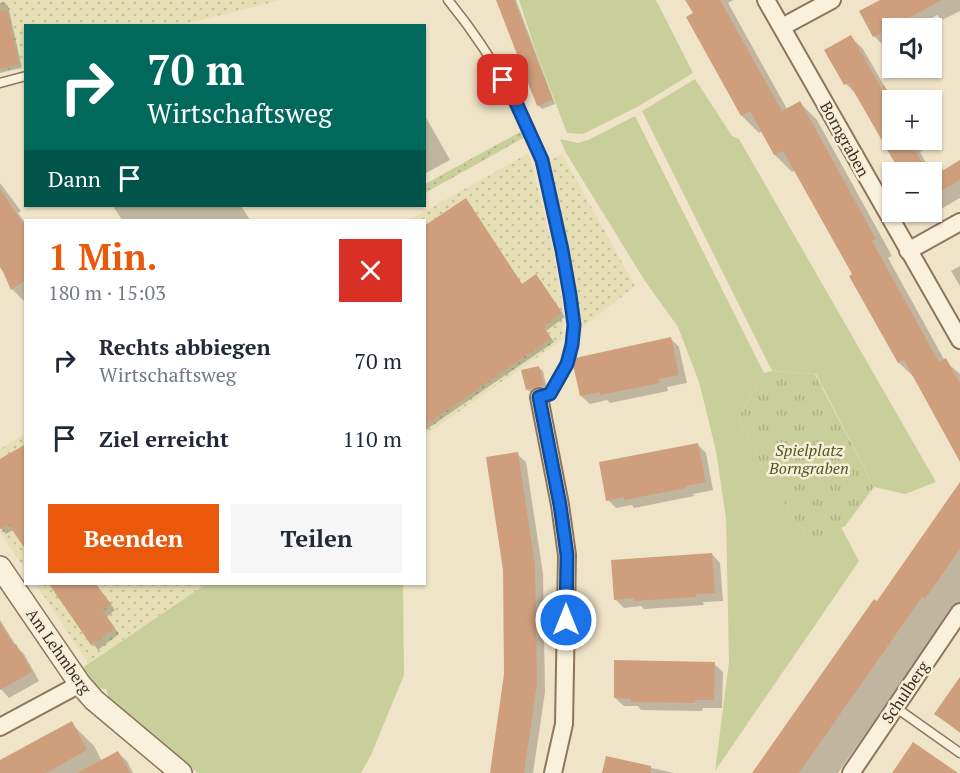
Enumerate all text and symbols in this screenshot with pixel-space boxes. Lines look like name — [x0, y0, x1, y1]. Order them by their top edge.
map controls — [882, 18, 942, 222]
button: sound — [882, 18, 942, 78]
text: 70 m — [147, 41, 245, 97]
icon: right — [48, 48, 126, 126]
pin — [477, 54, 528, 105]
icon: arrive — [486, 63, 519, 96]
button: + — [882, 90, 942, 150]
text: Wirtschaftsweg — [147, 95, 332, 131]
street label: Borngraben — [815, 97, 875, 181]
icon: arrive — [113, 162, 146, 195]
button: − — [882, 162, 942, 222]
text: Dann — [48, 164, 101, 193]
text: 1 Min. — [48, 233, 157, 280]
button: close — [339, 239, 402, 302]
text: 180 m · 15:03 — [48, 279, 166, 306]
text: Rechts abbiegen — [99, 332, 271, 361]
icon: right — [48, 344, 81, 377]
text: 70 m — [354, 346, 402, 375]
text: Wirtschaftsweg — [99, 361, 236, 388]
icon: arrive — [48, 422, 81, 455]
text: Ziel erreicht — [99, 424, 229, 453]
text: 110 m — [342, 424, 402, 453]
park label: Spielplatz Borngraben — [768, 439, 849, 479]
button: Beenden — [48, 504, 219, 573]
button: Teilen — [231, 504, 402, 573]
position arrow — [534, 588, 598, 652]
street label: Am Lehmberg — [21, 604, 97, 699]
street label: Schulberg — [876, 656, 934, 727]

